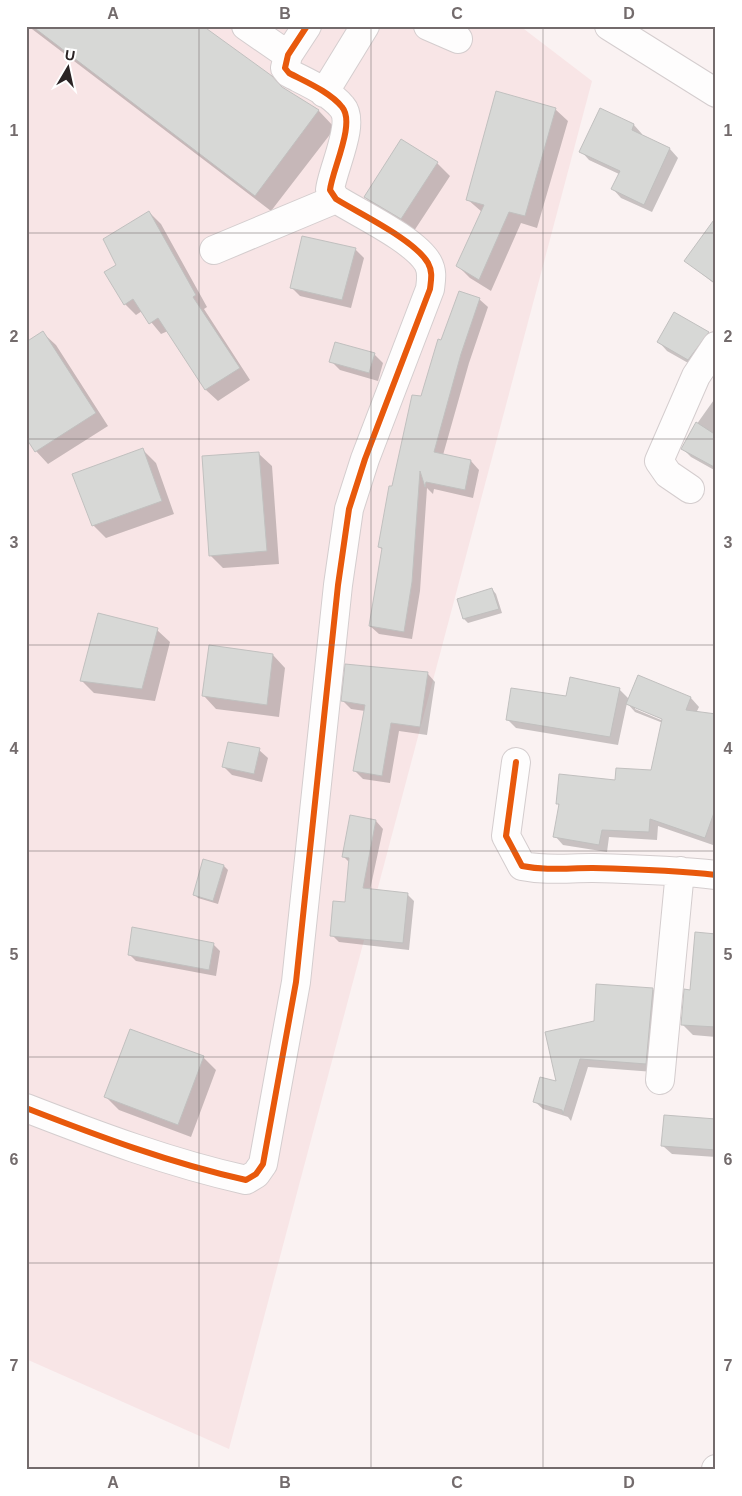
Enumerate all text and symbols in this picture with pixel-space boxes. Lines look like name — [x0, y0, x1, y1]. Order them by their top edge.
text: A — [107, 5, 119, 22]
text: B — [279, 5, 291, 22]
text: C — [451, 5, 463, 22]
text: D — [623, 5, 635, 22]
north arrow — [42, 42, 92, 92]
text: U — [64, 46, 76, 64]
text: 1 — [10, 122, 19, 139]
text: 1 — [724, 122, 733, 139]
text: 2 — [10, 328, 19, 345]
text: 2 — [724, 328, 733, 345]
text: 3 — [10, 534, 19, 551]
text: 3 — [724, 534, 733, 551]
text: 4 — [10, 740, 19, 757]
text: 4 — [724, 740, 733, 757]
text: 5 — [10, 946, 19, 963]
text: 5 — [724, 946, 733, 963]
text: 6 — [10, 1151, 19, 1168]
text: 6 — [724, 1151, 733, 1168]
text: 7 — [10, 1357, 19, 1374]
text: 7 — [724, 1357, 733, 1374]
text: A — [107, 1474, 119, 1491]
text: B — [279, 1474, 291, 1491]
text: C — [451, 1474, 463, 1491]
text: D — [623, 1474, 635, 1491]

